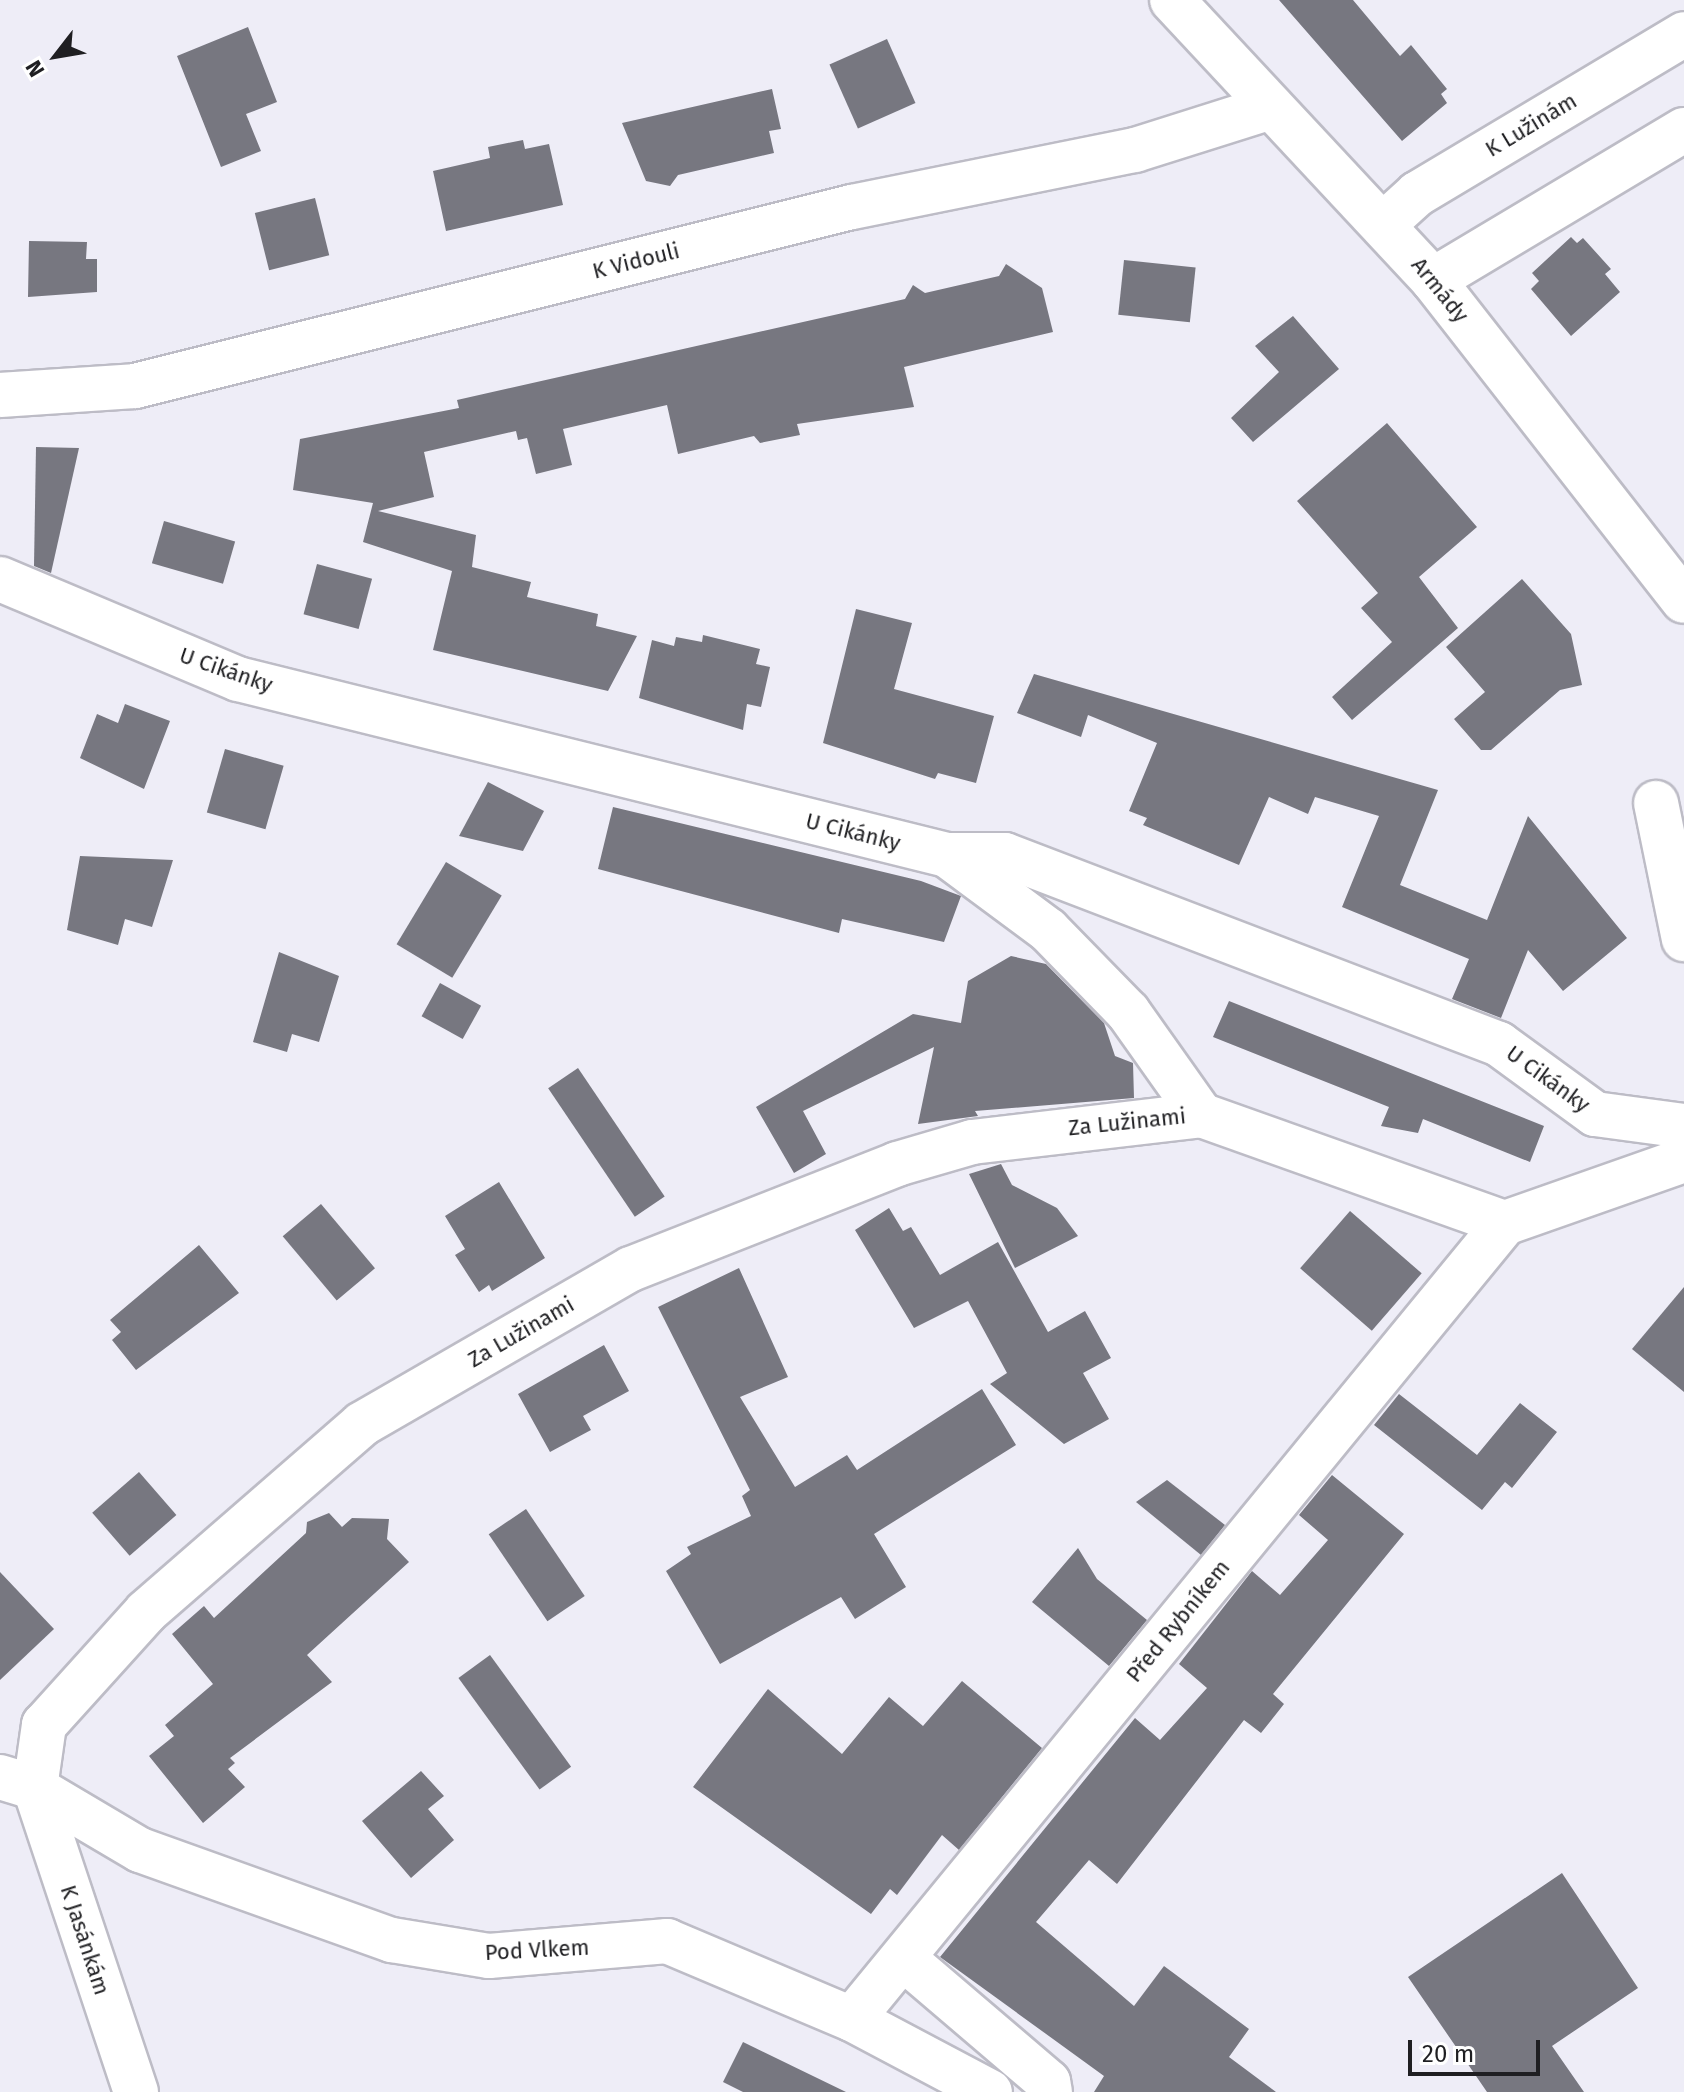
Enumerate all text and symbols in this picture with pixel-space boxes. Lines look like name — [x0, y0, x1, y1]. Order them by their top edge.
north arrow — [16, 16, 96, 96]
text: N — [20, 55, 50, 82]
street label: K Lužinám — [1481, 87, 1581, 163]
street label: K Vidouli — [590, 237, 682, 285]
street label: Armády — [1406, 252, 1474, 328]
street label: U Cikánky — [176, 642, 276, 698]
street label: U Cikánky — [803, 807, 903, 857]
street label: U Cikánky — [1501, 1040, 1595, 1118]
street label: Za Lužinami — [1067, 1103, 1187, 1141]
street label: Za Lužinami — [463, 1291, 579, 1373]
street label: Před Rybníkem — [1121, 1555, 1235, 1687]
street label: K Jasánkám — [55, 1882, 115, 1998]
street label: Pod Vlkem — [484, 1934, 590, 1966]
scale bar — [1412, 2024, 1544, 2074]
text: 20 m — [1422, 2040, 1474, 2068]

